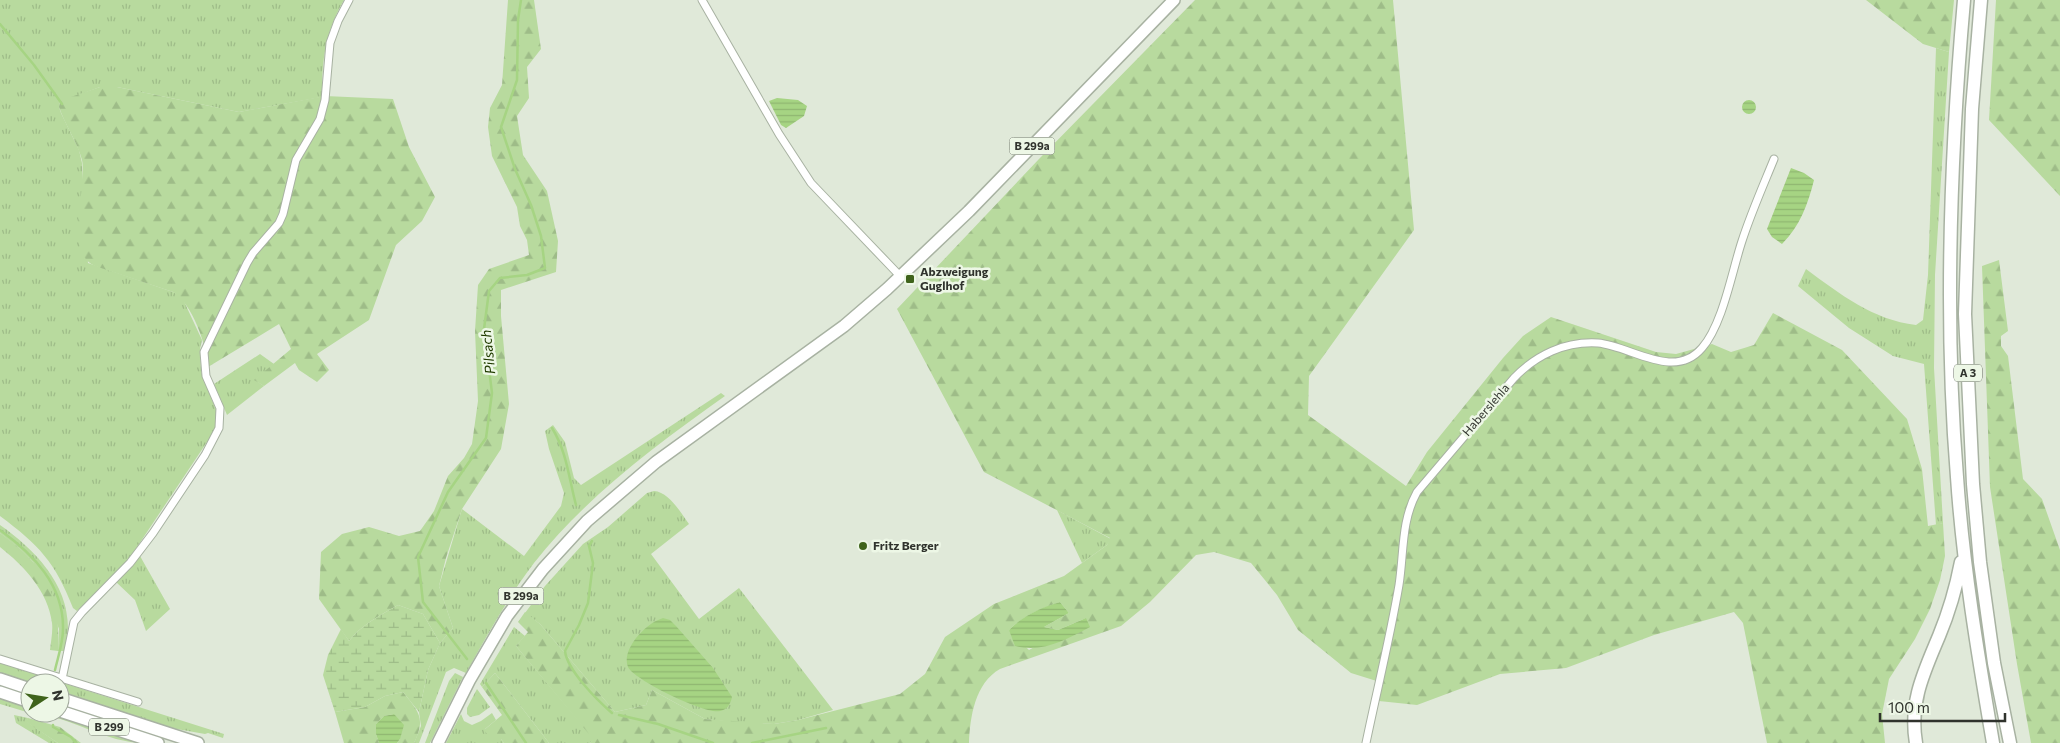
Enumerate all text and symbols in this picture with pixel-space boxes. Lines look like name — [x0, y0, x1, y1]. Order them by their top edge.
road number: B 299a — [1010, 138, 1054, 154]
place label: Abzweigung Guglhof — [920, 264, 989, 292]
marker: Abzweigung Guglhof — [904, 273, 916, 285]
water label: Pilsach — [477, 329, 498, 375]
road number: A 3 — [1954, 364, 1982, 382]
street label: Haberslehla — [1459, 380, 1512, 438]
place label: Fritz Berger — [873, 538, 939, 552]
marker: Fritz Berger — [857, 540, 869, 552]
road number: B 299a — [498, 588, 544, 604]
north arrow — [20, 673, 70, 723]
text: N — [49, 688, 68, 702]
scale bar — [1880, 690, 2005, 722]
text: 100 m — [1888, 698, 1930, 716]
road number: B 299 — [89, 719, 129, 736]

